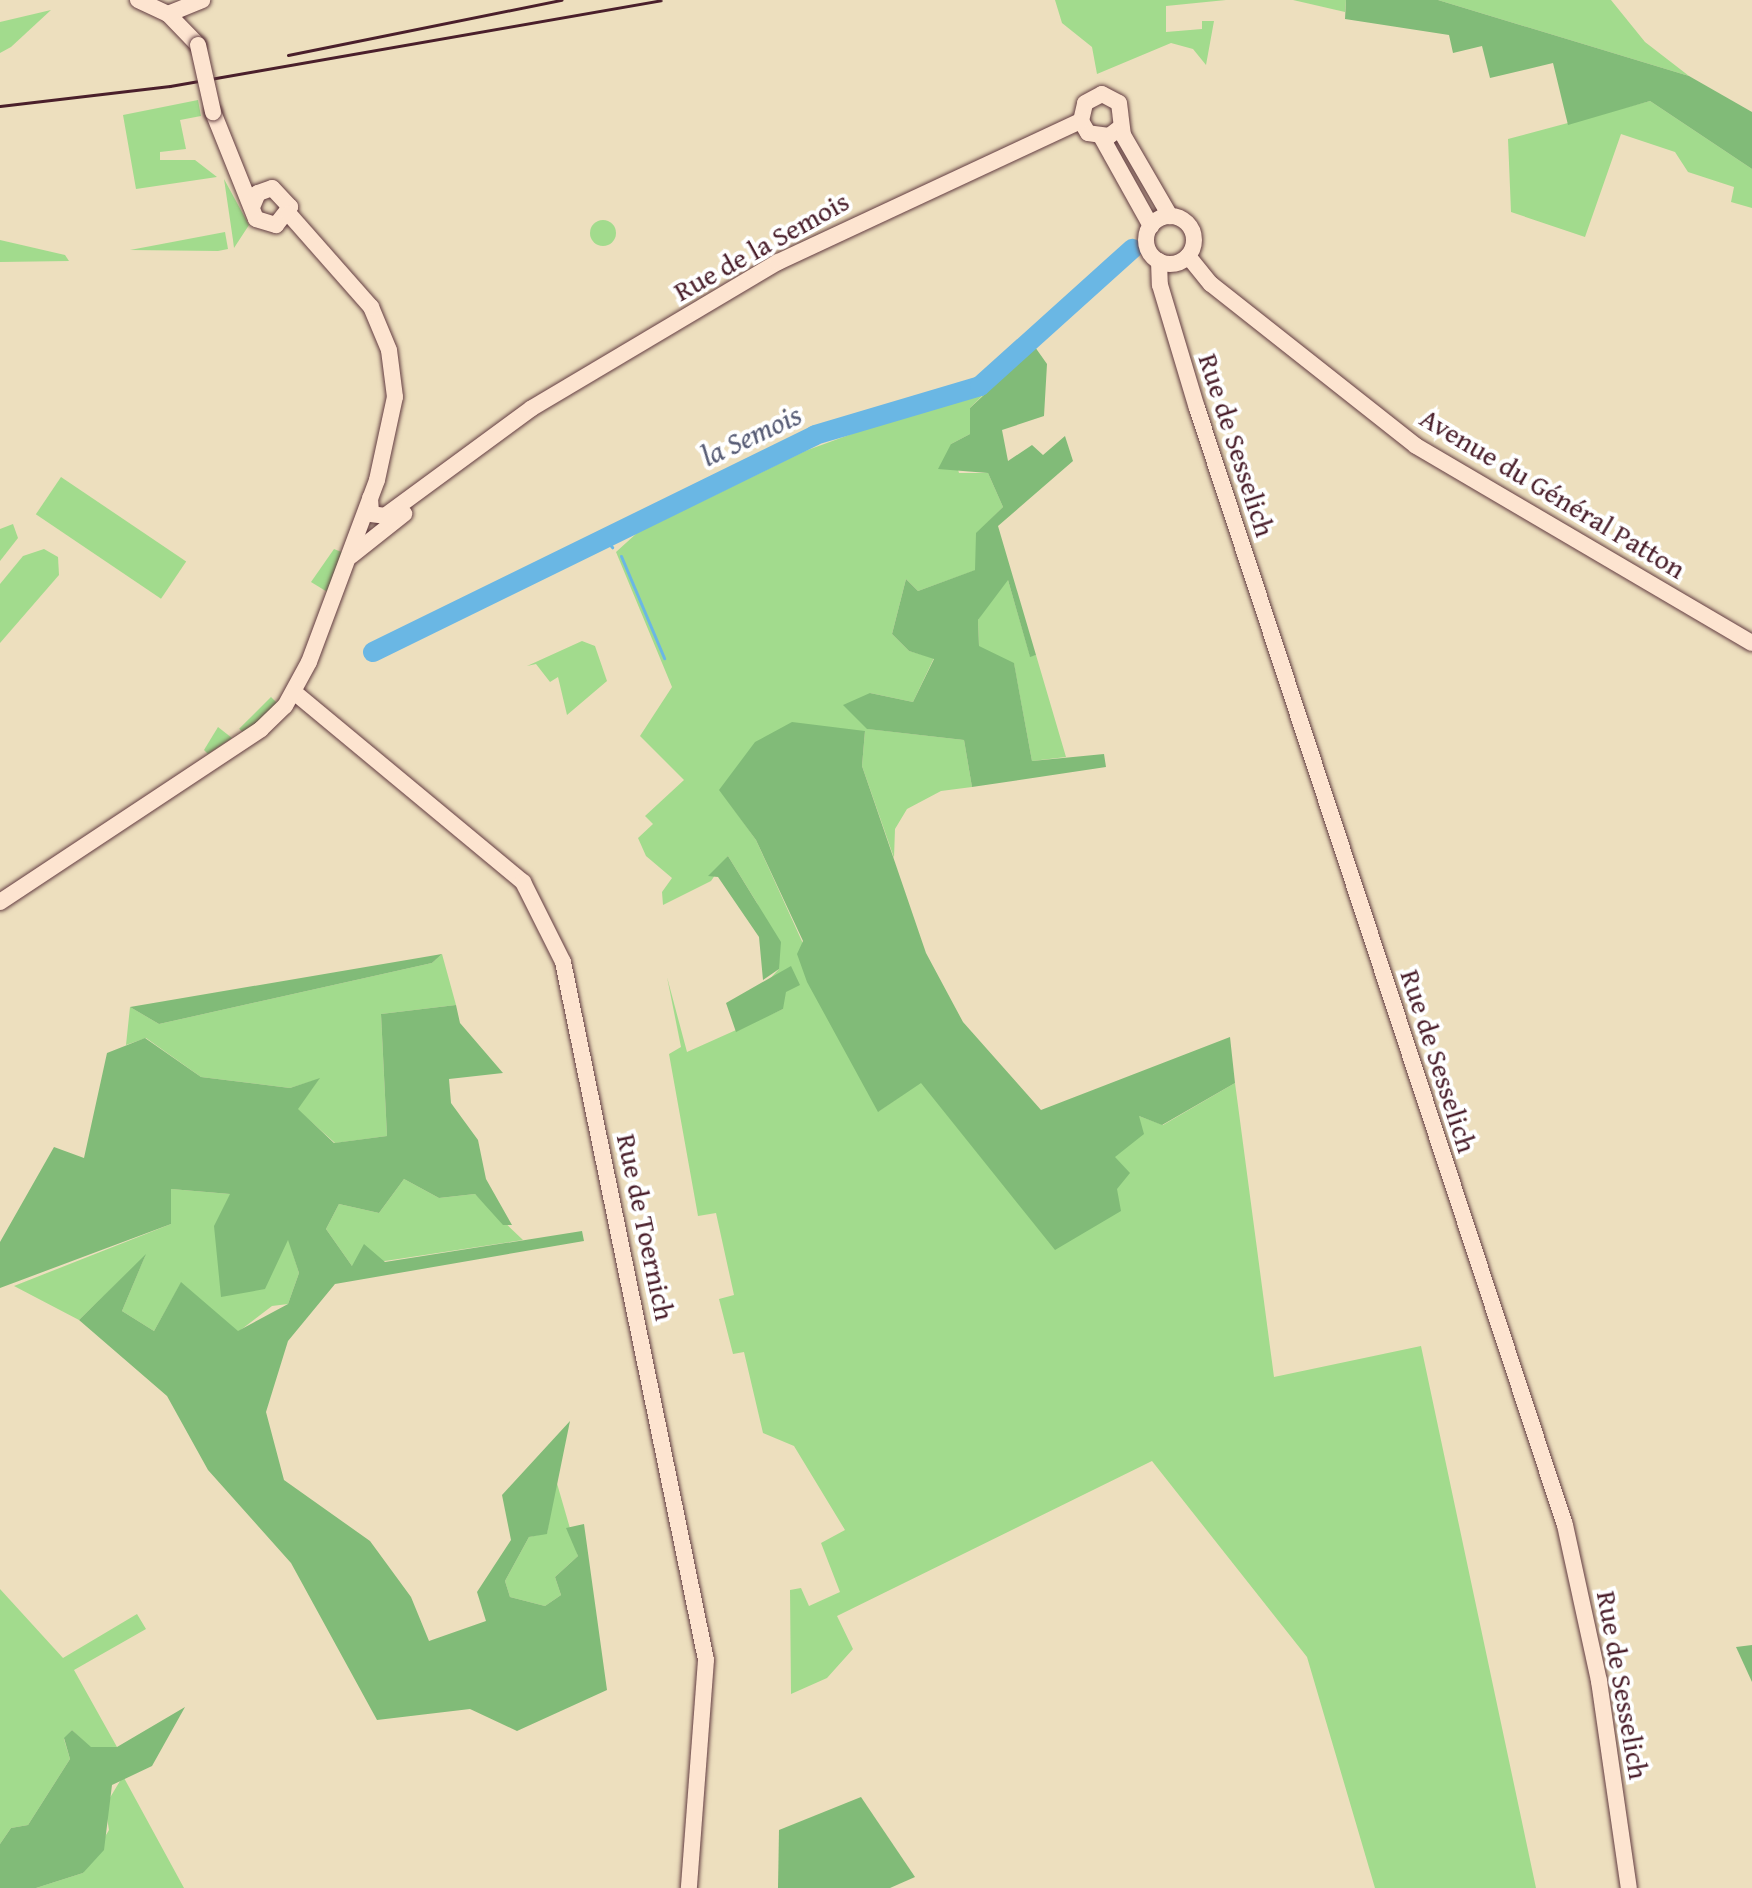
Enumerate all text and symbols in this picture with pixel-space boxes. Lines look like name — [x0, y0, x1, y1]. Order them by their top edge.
street label: Rue de la Semois — [668, 184, 854, 308]
street label: Rue de Sesselich — [1192, 349, 1282, 541]
water label: la Semois — [695, 396, 807, 474]
street label: Avenue du Général Patton — [1414, 400, 1692, 586]
street label: Rue de Sesselich — [1394, 965, 1484, 1157]
street label: Rue de Toernich — [610, 1131, 682, 1323]
street label: Rue de Sesselich — [1590, 1588, 1656, 1782]

